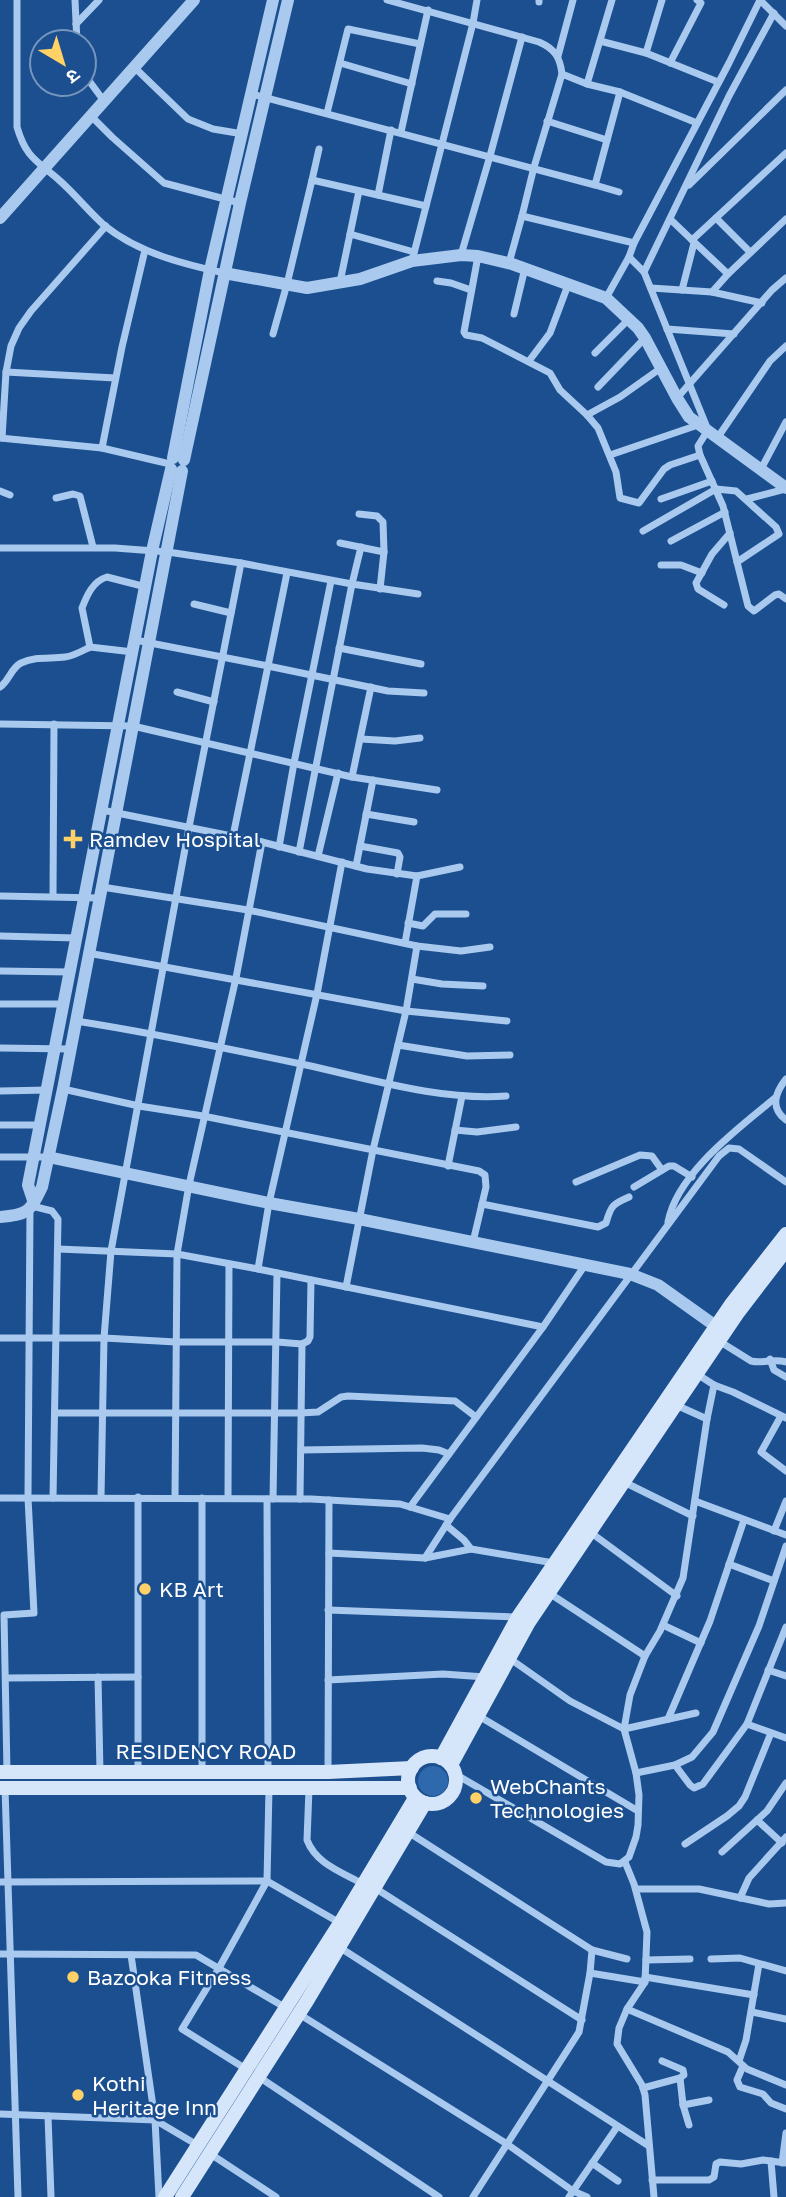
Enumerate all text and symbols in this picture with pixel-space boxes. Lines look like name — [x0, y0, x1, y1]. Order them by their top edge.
north arrow — [28, 28, 98, 98]
text: उ — [62, 64, 85, 90]
place label: Ramdev Hospital — [89, 826, 260, 852]
marker: Ramdev Hospital — [63, 829, 83, 849]
place label: KB Art — [159, 1576, 224, 1602]
marker: KB Art — [137, 1581, 153, 1597]
street label: RESIDENCY ROAD — [115, 1738, 297, 1764]
place label: WebChants Technologies — [490, 1773, 624, 1823]
marker: WebChants Technologies — [468, 1790, 484, 1806]
place label: Bazooka Fitness — [87, 1964, 252, 1990]
marker: Bazooka Fitness — [65, 1969, 81, 1985]
place label: Kothi Heritage Inn — [92, 2070, 217, 2120]
marker: Kothi Heritage Inn — [70, 2087, 86, 2103]

